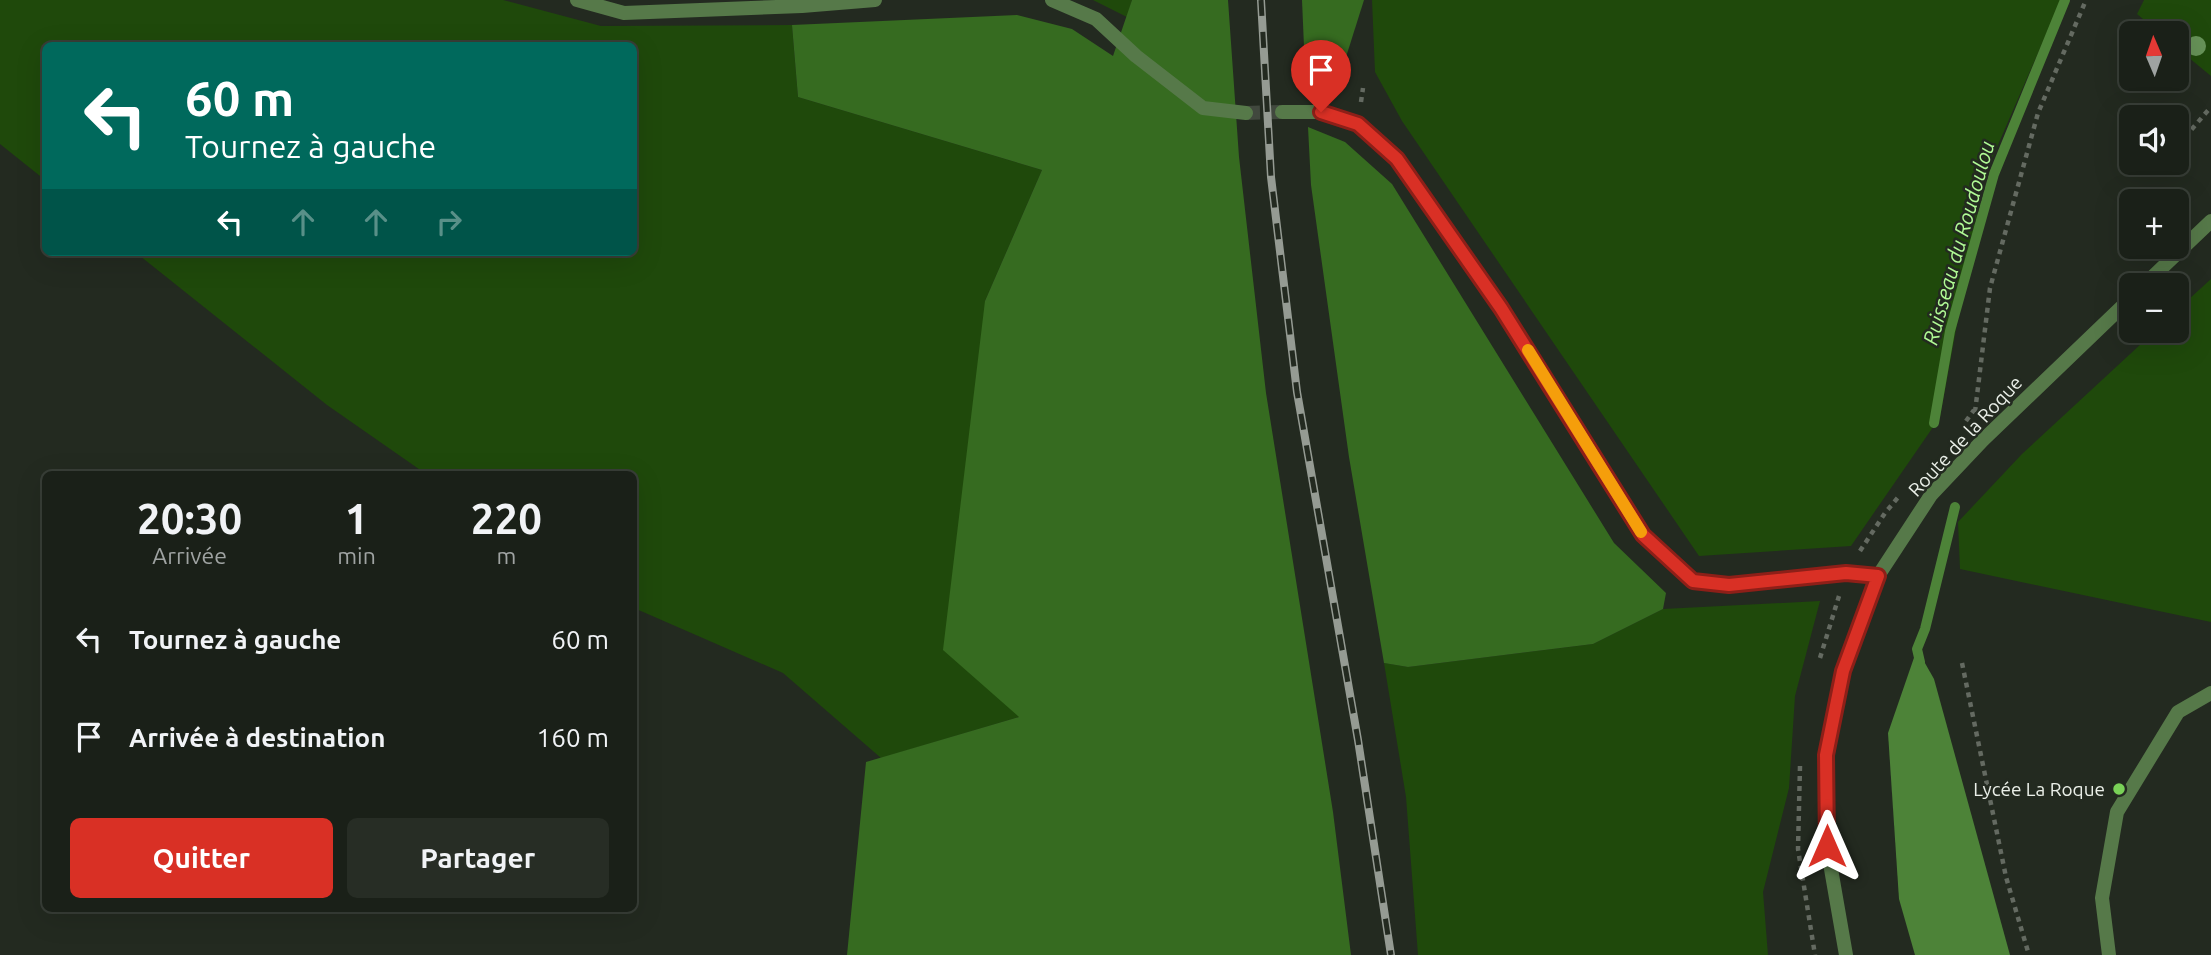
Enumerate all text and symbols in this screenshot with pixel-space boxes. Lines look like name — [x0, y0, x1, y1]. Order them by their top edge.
north arrow — [2119, 21, 2189, 91]
map controls — [2119, 21, 2189, 343]
pin — [1291, 40, 1351, 112]
icon: arrive — [1302, 51, 1340, 89]
icon: left — [70, 70, 161, 161]
text: 60 m — [185, 70, 294, 125]
button: sound — [2119, 105, 2189, 175]
text: Tournez à gauche — [185, 128, 436, 164]
water label: Ruisseau du Roudoulou — [1917, 138, 1999, 347]
button: + — [2119, 189, 2189, 259]
icon: left — [211, 203, 249, 241]
icon: ahead — [284, 203, 322, 241]
icon: ahead — [357, 203, 395, 241]
icon: right — [430, 203, 468, 241]
button: − — [2119, 273, 2189, 343]
street label: Route de la Roque — [1904, 371, 2026, 501]
text: 20:30 — [137, 495, 242, 542]
text: 1 — [345, 495, 368, 542]
text: 220 — [471, 495, 542, 542]
text: Arrivée — [152, 543, 227, 568]
text: min — [337, 543, 376, 568]
text: m — [496, 543, 516, 568]
icon: left — [70, 620, 108, 658]
text: Tournez à gauche — [129, 625, 341, 654]
text: 60 m — [551, 625, 609, 654]
icon: arrive — [70, 718, 108, 756]
text: Arrivée à destination — [129, 723, 385, 752]
text: 160 m — [537, 723, 609, 752]
place label: Lycée La Roque — [1973, 778, 2105, 800]
marker: Lycée La Roque — [2111, 781, 2127, 797]
position arrow — [1790, 809, 1864, 883]
button: Quitter — [70, 818, 333, 898]
button: Partager — [347, 818, 609, 898]

